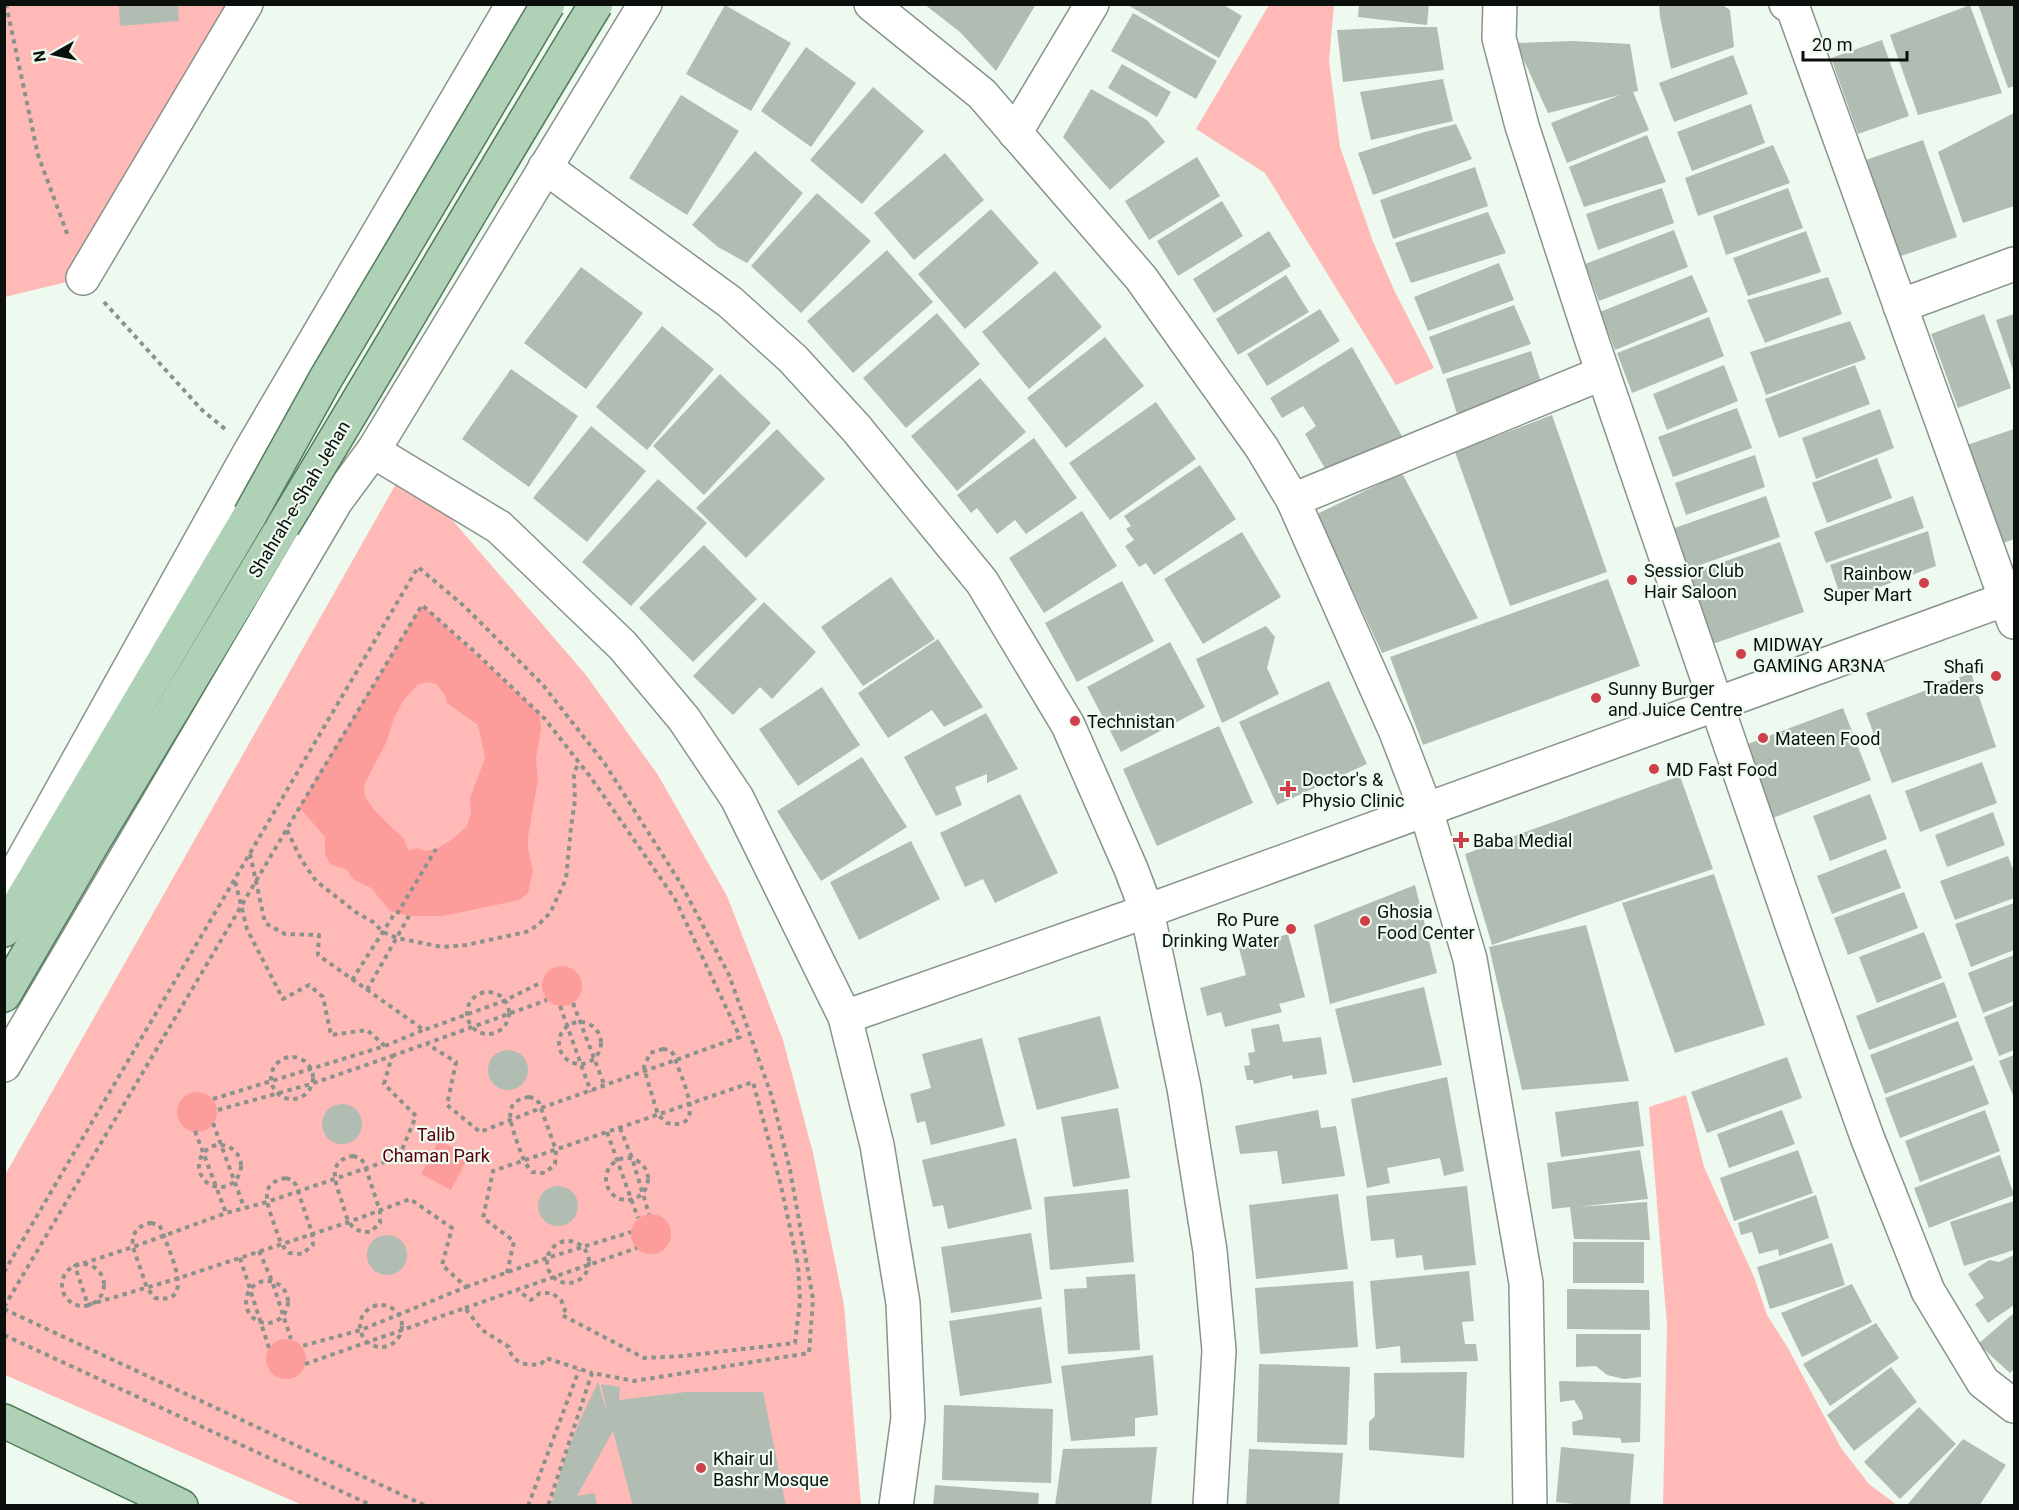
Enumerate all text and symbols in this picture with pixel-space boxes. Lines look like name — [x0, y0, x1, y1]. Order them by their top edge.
north arrow — [24, 24, 84, 84]
scale bar — [1803, 24, 1906, 62]
text: 20 m — [1812, 34, 1852, 55]
text: N — [29, 49, 50, 63]
street label: Shahrah-e-Shah Jehan — [244, 417, 354, 581]
place label: Sessior Club Hair Saloon — [1644, 560, 1744, 602]
place label: Rainbow Super Mart — [1823, 563, 1912, 605]
marker: Sessior Club Hair Saloon — [1625, 573, 1639, 587]
marker: Rainbow Super Mart — [1917, 576, 1931, 590]
place label: MIDWAY GAMING AR3NA — [1753, 634, 1885, 676]
marker: MIDWAY GAMING AR3NA — [1734, 647, 1748, 661]
place label: Shafi Traders — [1923, 656, 1984, 698]
marker: Shafi Traders — [1989, 669, 2003, 683]
place label: Sunny Burger and Juice Centre — [1608, 678, 1743, 720]
marker: Sunny Burger and Juice Centre — [1589, 691, 1603, 705]
place label: Technistan — [1087, 711, 1175, 732]
marker: Technistan — [1068, 714, 1082, 728]
place label: Mateen Food — [1775, 728, 1880, 749]
marker: Mateen Food — [1756, 731, 1770, 745]
place label: MD Fast Food — [1666, 759, 1778, 780]
marker: MD Fast Food — [1647, 762, 1661, 776]
place label: Doctor's & Physio Clinic — [1302, 769, 1404, 811]
marker: Doctor's & Physio Clinic — [1279, 780, 1297, 798]
place label: Baba Medial — [1473, 830, 1572, 851]
marker: Baba Medial — [1454, 833, 1468, 847]
place label: Ghosia Food Center — [1377, 901, 1475, 943]
place label: Ro Pure Drinking Water — [1162, 909, 1279, 951]
marker: Ghosia Food Center — [1358, 914, 1372, 928]
marker: Ro Pure Drinking Water — [1284, 922, 1298, 936]
park label: Talib Chaman Park — [382, 1124, 491, 1166]
place label: Khair ul Bashr Mosque — [713, 1448, 829, 1490]
marker: Khair ul Bashr Mosque — [694, 1461, 708, 1475]

